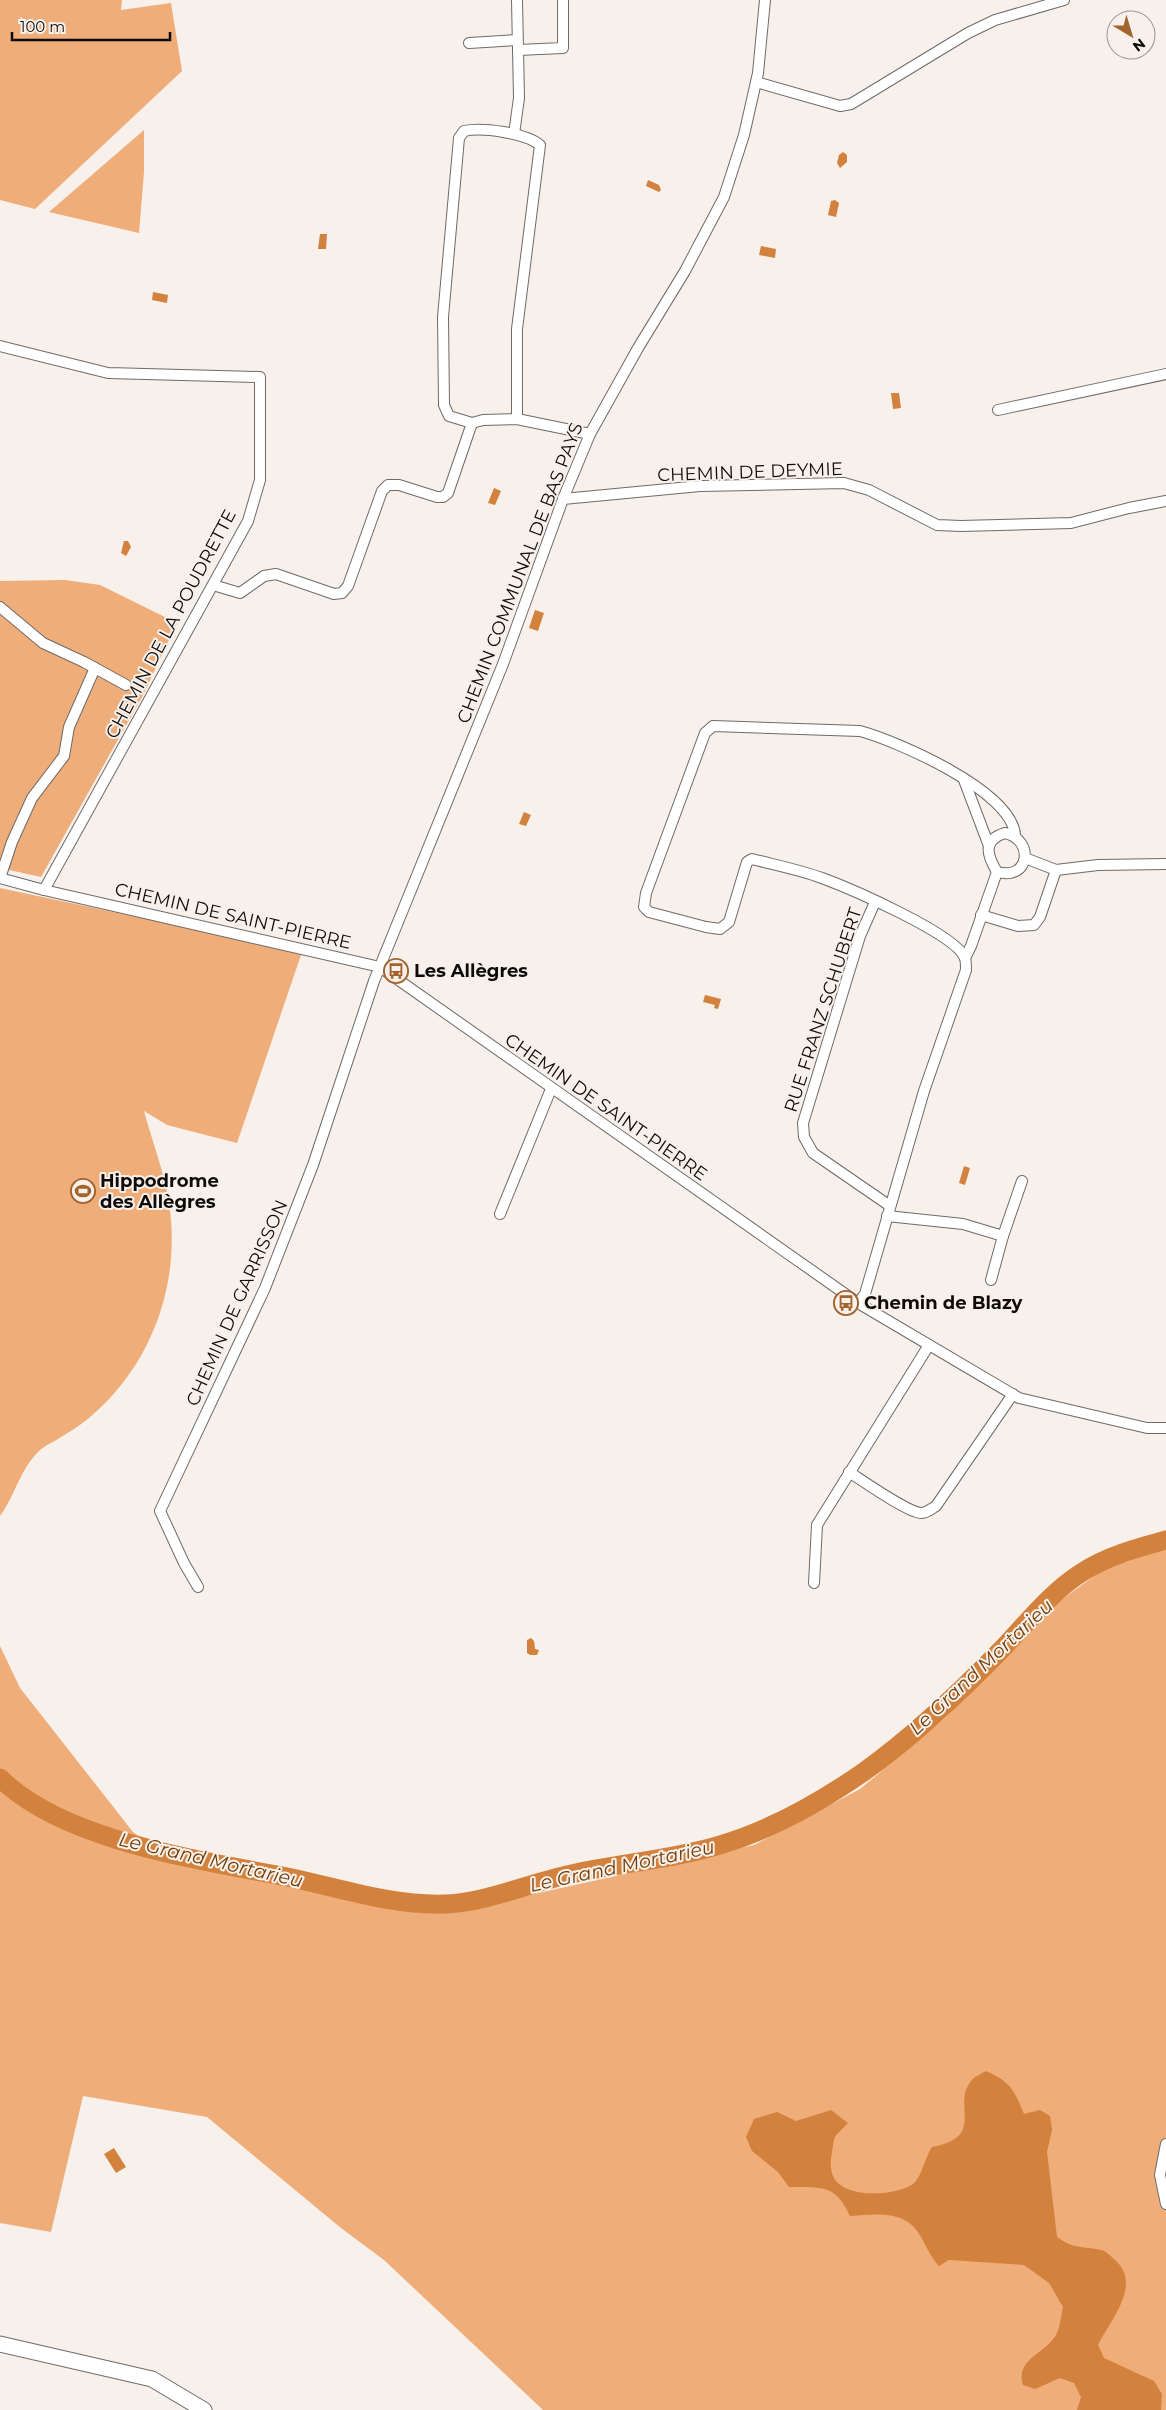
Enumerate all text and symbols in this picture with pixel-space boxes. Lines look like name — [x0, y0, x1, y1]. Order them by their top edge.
scale bar — [12, 10, 170, 42]
north arrow — [1106, 10, 1156, 60]
text: 100 m — [20, 17, 65, 36]
text: N — [1129, 35, 1149, 56]
street label: CHEMIN COMMUNAL DE BAS PAYS — [452, 420, 588, 726]
street label: CHEMIN DE DEYMIE — [657, 458, 843, 486]
street label: CHEMIN DE LA POUDRETTE — [101, 506, 241, 742]
street label: CHEMIN DE SAINT-PIERRE — [113, 878, 353, 954]
street label: RUE FRANZ SCHUBERT — [779, 904, 867, 1115]
bus stop icon: Les Allègres — [383, 958, 409, 984]
place label: Les Allègres — [414, 960, 528, 982]
street label: CHEMIN DE SAINT-PIERRE — [501, 1029, 711, 1185]
place label: Hippodrome des Allègres — [100, 1170, 219, 1213]
sports icon: Hippodrome des Allègres — [70, 1178, 96, 1204]
street label: CHEMIN DE GARRISSON — [182, 1197, 292, 1409]
bus stop icon: Chemin de Blazy — [833, 1290, 859, 1316]
place label: Chemin de Blazy — [864, 1292, 1023, 1314]
water label: Le Grand Mortarieu — [904, 1594, 1058, 1740]
water label: Le Grand Mortarieu — [117, 1828, 305, 1892]
water label: Le Grand Mortarieu — [528, 1835, 716, 1897]

